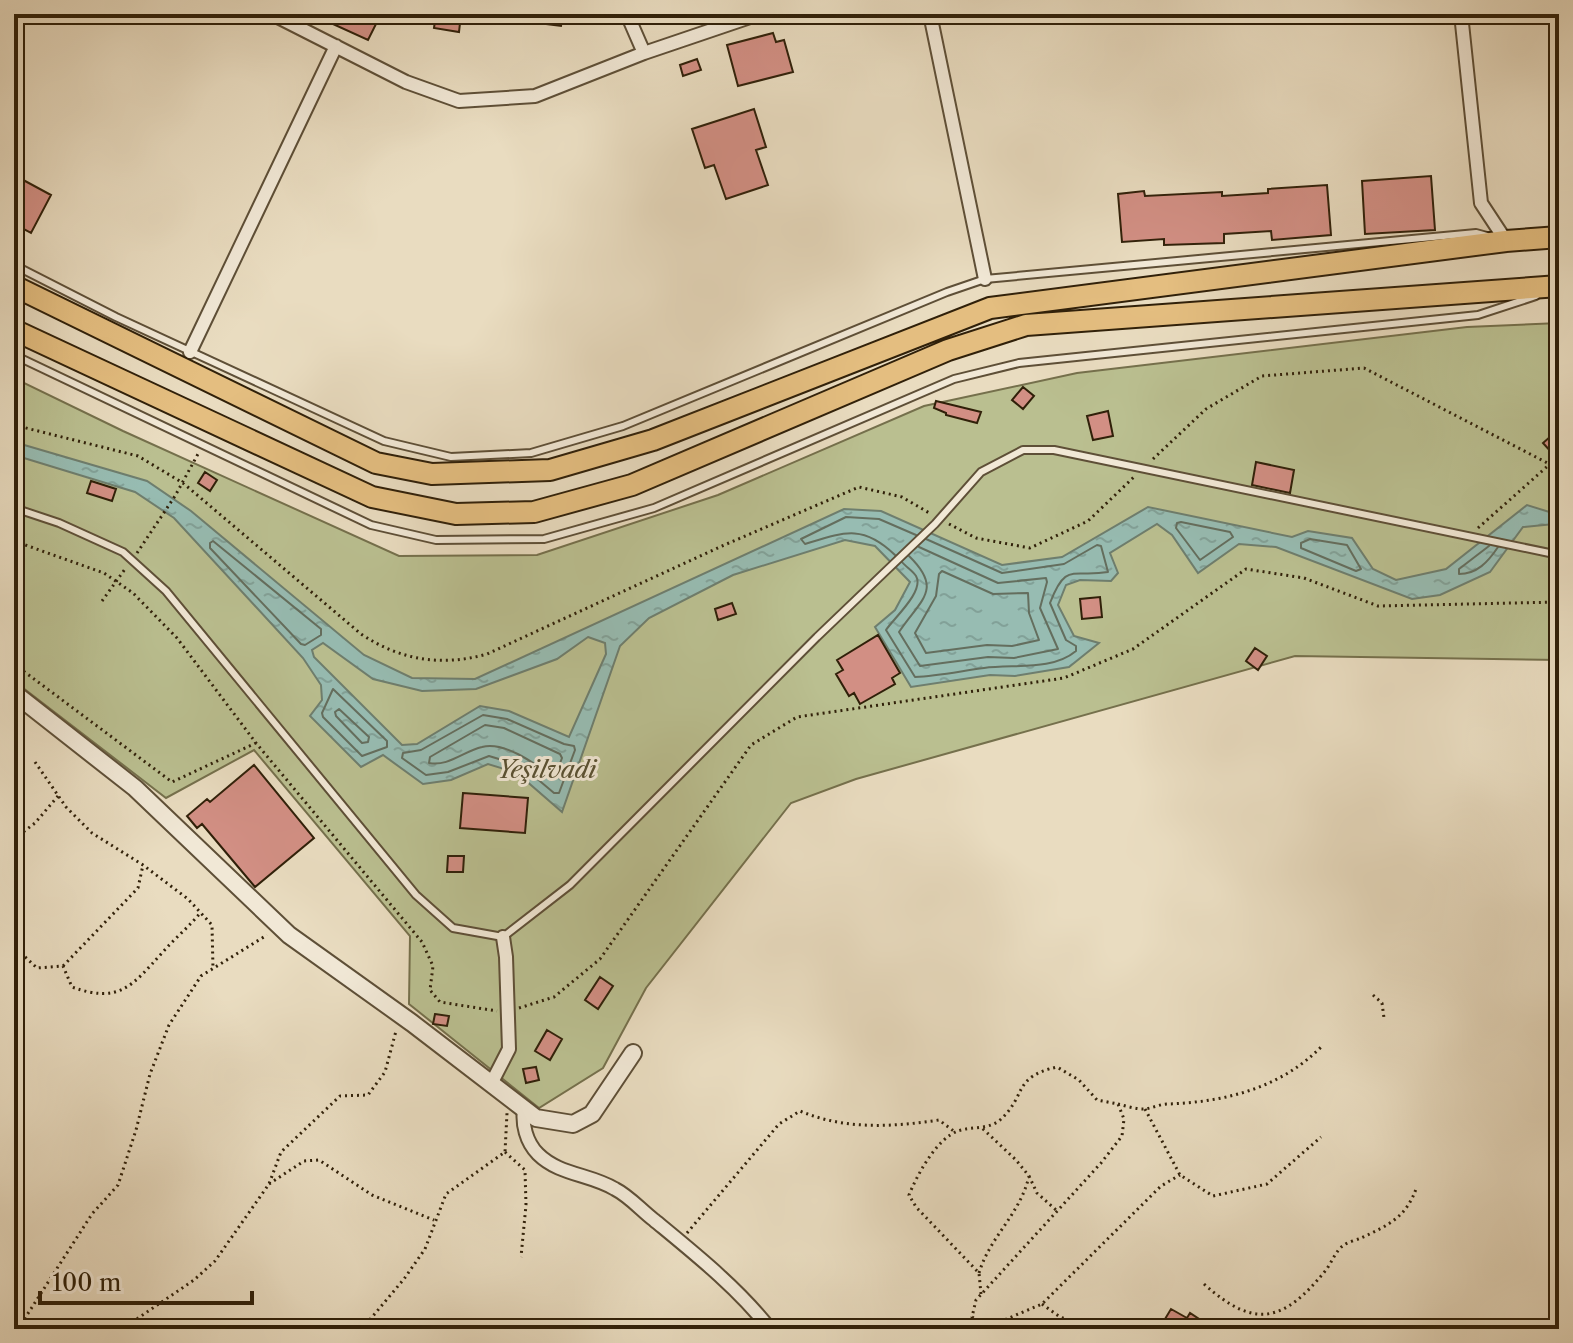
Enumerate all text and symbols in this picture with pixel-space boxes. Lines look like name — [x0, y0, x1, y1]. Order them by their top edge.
park label: Yeşilvadi — [498, 755, 598, 784]
scale bar — [40, 1255, 252, 1305]
text: 100 m — [52, 1268, 121, 1297]

